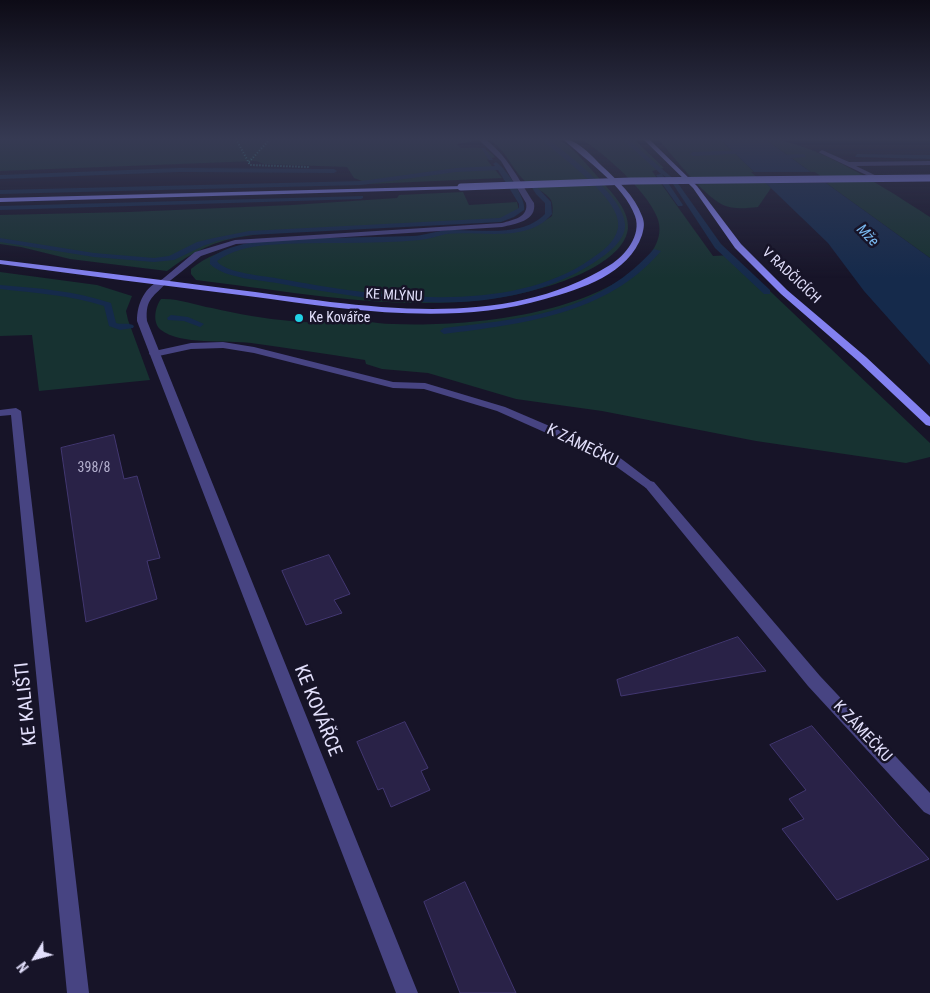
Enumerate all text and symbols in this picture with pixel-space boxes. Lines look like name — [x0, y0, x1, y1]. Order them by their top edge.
water label: Mže — [852, 221, 882, 251]
street label: V RADČICÍCH — [758, 245, 824, 307]
street label: KE MLÝNU — [365, 286, 423, 306]
place label: Ke Kovářce — [309, 310, 370, 326]
marker: Ke Kovářce — [293, 312, 305, 324]
street label: K ZÁMEČKU — [543, 421, 621, 471]
house number: 398/8 — [78, 460, 110, 476]
street label: KE KALIŠTI — [11, 661, 43, 747]
street label: KE KOVÁŘCE — [288, 662, 346, 760]
street label: K ZÁMEČKU — [829, 697, 895, 767]
north arrow — [10, 933, 60, 983]
text: N — [14, 959, 32, 975]

